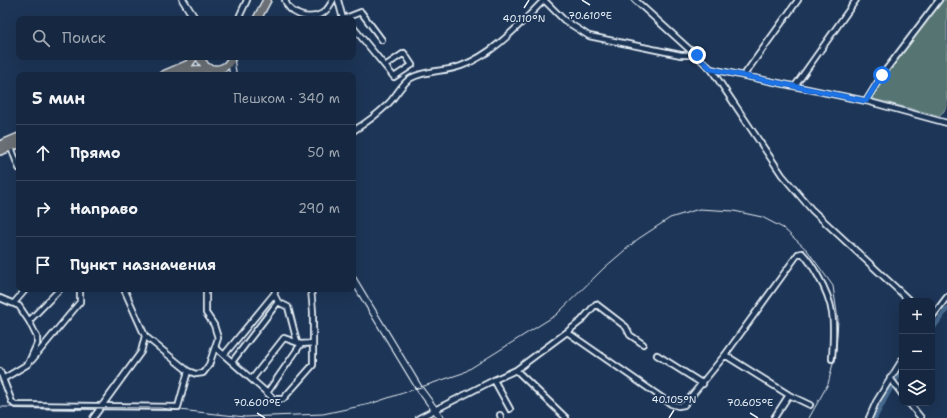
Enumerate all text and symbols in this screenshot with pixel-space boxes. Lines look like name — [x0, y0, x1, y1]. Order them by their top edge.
text: 70.610°E — [568, 9, 612, 22]
text: 40.110°N — [503, 12, 545, 25]
search box — [16, 16, 356, 60]
icon: search — [30, 27, 52, 49]
text: Поиск — [62, 28, 106, 48]
route end — [688, 46, 706, 64]
route start — [873, 66, 891, 84]
text: 5 мин — [32, 87, 85, 109]
text: Пешком · 340 m — [233, 90, 340, 107]
icon: ahead — [32, 142, 54, 164]
text: Прямо — [70, 143, 120, 163]
text: 50 m — [307, 144, 340, 161]
icon: right — [32, 198, 54, 220]
text: Направо — [70, 199, 138, 219]
text: 290 m — [298, 200, 340, 217]
icon: arrive — [32, 254, 54, 276]
text: Пункт назначения — [70, 255, 216, 275]
map controls — [899, 298, 935, 406]
button: + — [899, 298, 935, 334]
button: − — [899, 334, 935, 370]
button: layers — [899, 370, 935, 406]
text: 40.105°N — [652, 393, 696, 406]
text: 70.600°E — [233, 396, 281, 409]
text: 70.605°E — [727, 396, 773, 409]

